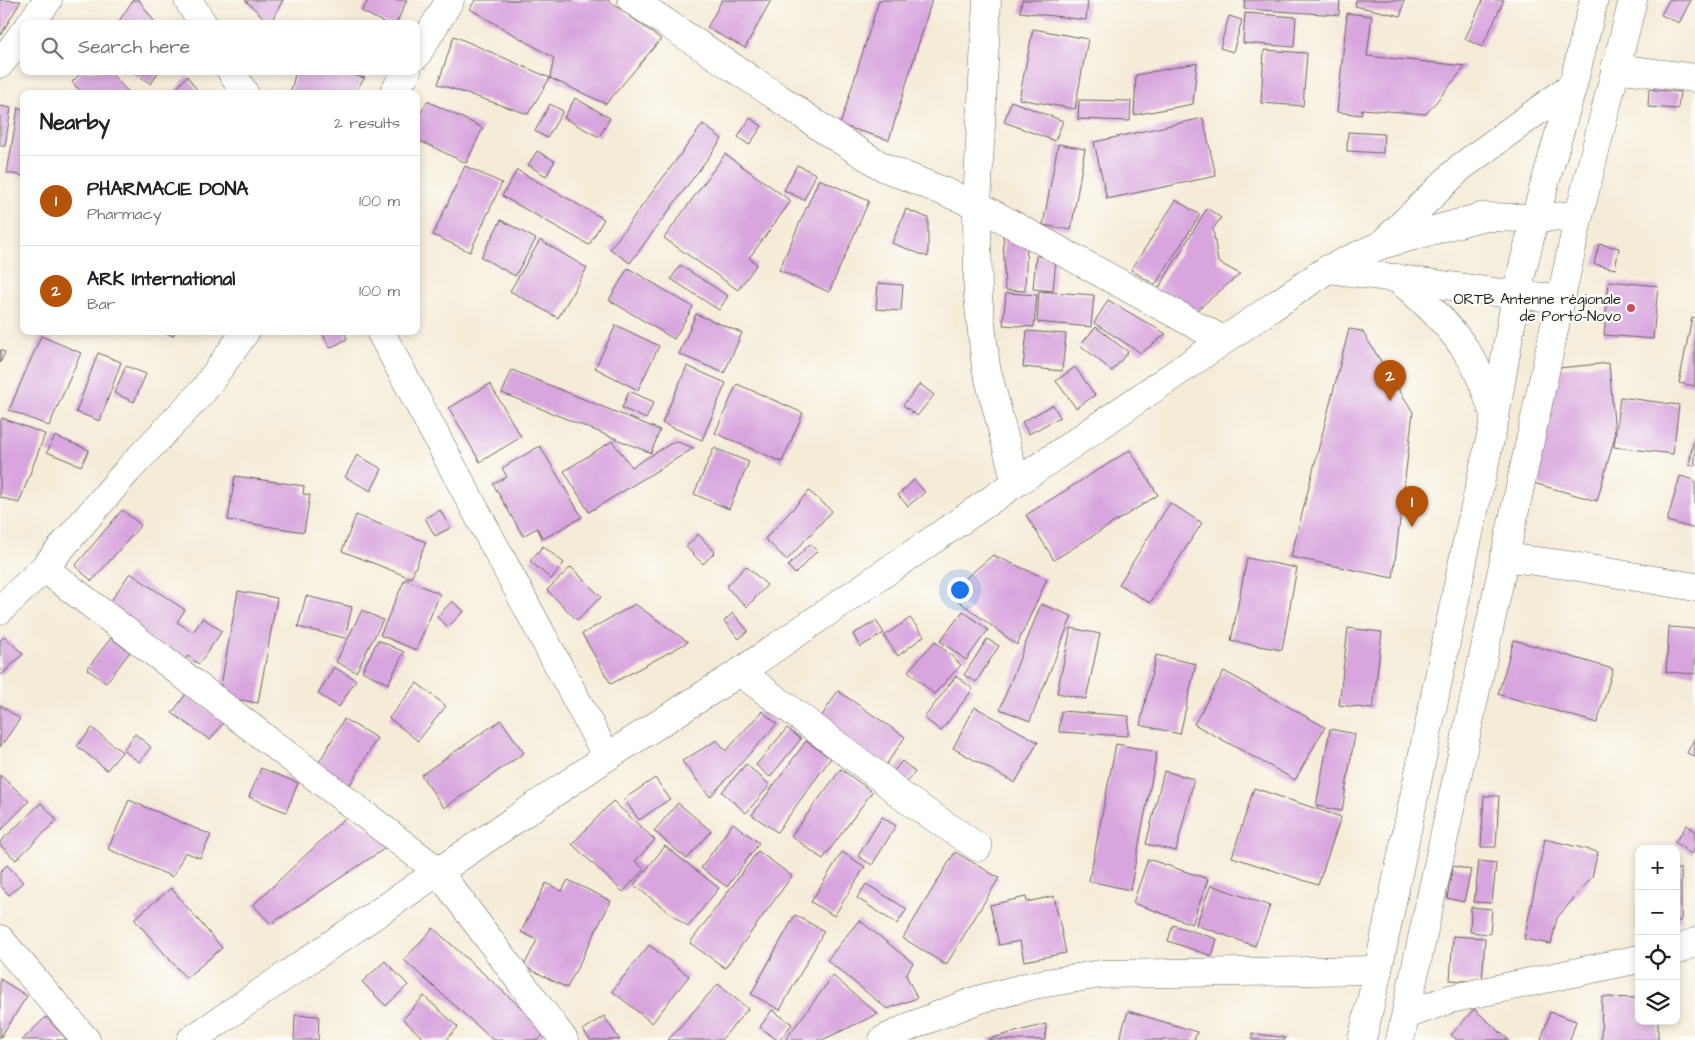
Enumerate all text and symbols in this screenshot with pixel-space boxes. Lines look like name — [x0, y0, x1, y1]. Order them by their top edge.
search box — [20, 20, 420, 75]
icon: search — [38, 34, 66, 62]
text: Search here — [78, 34, 190, 61]
text: Nearby — [40, 108, 110, 137]
text: 2 results — [334, 112, 400, 134]
text: PHARMACIE DONA — [87, 176, 249, 203]
text: 1 — [55, 190, 57, 212]
text: 100 m — [359, 190, 400, 212]
text: Pharmacy — [87, 203, 162, 225]
text: ARK International — [87, 266, 235, 293]
text: 2 — [51, 280, 61, 302]
text: 100 m — [359, 280, 400, 302]
place label: ORTB Antenne régionale de Porto-Novo — [1453, 289, 1622, 327]
text: Bar — [87, 293, 115, 315]
marker: ORTB Antenne régionale de Porto-Novo — [1625, 302, 1637, 314]
pin: 2 — [1374, 360, 1406, 401]
pin: 1 — [1396, 486, 1428, 527]
your location — [947, 577, 973, 603]
map controls — [1635, 845, 1680, 1025]
button: + — [1635, 845, 1680, 890]
button: − — [1635, 890, 1680, 935]
button: locate — [1635, 935, 1680, 980]
button: layers — [1635, 980, 1680, 1025]

